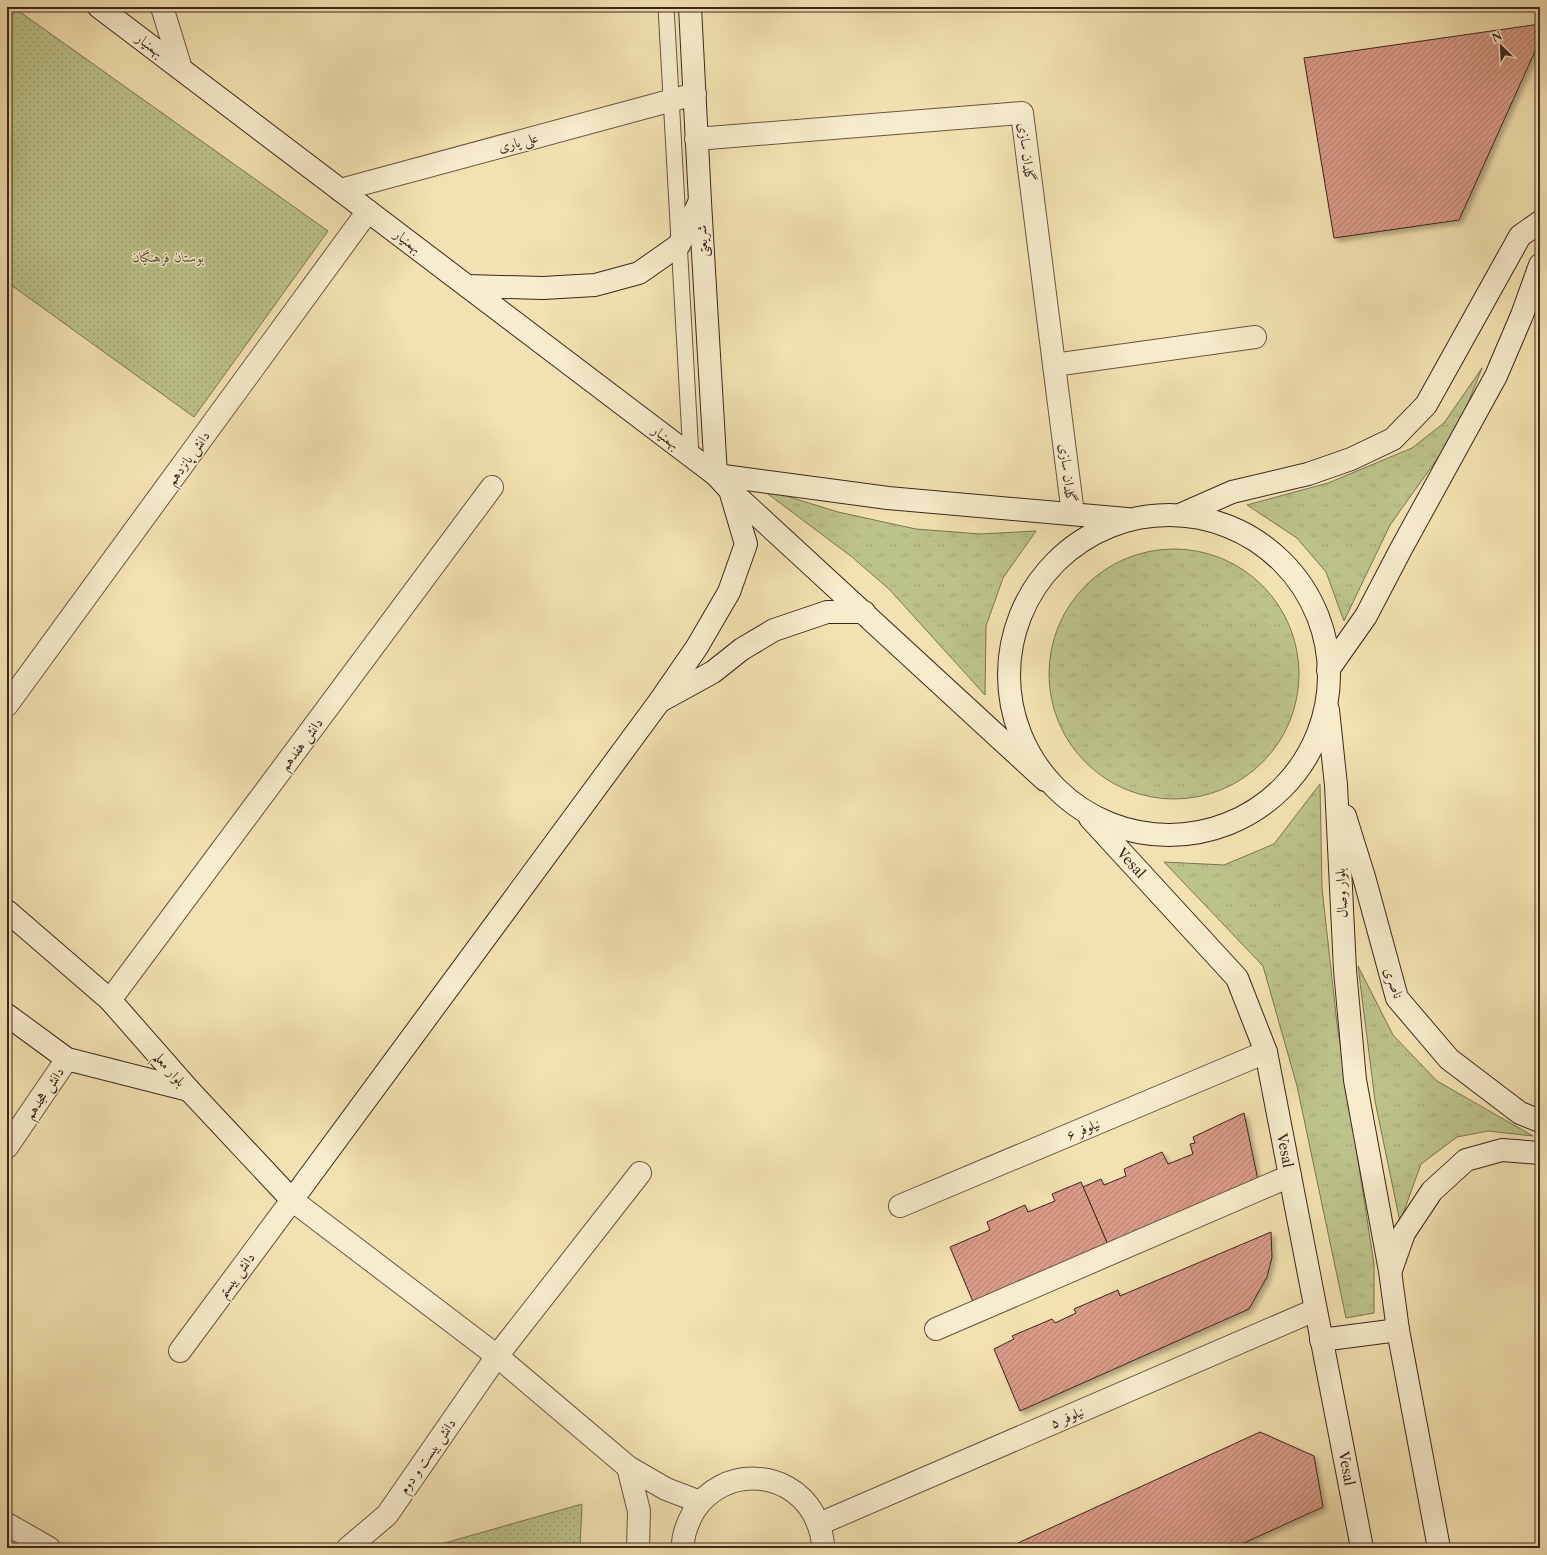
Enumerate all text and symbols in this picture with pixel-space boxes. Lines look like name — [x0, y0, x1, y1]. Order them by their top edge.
north arrow — [1481, 26, 1521, 66]
street label: بهمنیار — [131, 28, 167, 62]
text: N — [1490, 28, 1505, 45]
street label: گلدان سازی — [1014, 121, 1040, 183]
street label: علی یاری — [496, 128, 540, 157]
street label: بهمنیار — [389, 224, 425, 258]
street label: شریعتی — [692, 224, 713, 258]
park label: بوستان فرهنگیان — [132, 248, 204, 266]
street label: بهمنیار — [647, 420, 683, 454]
street label: دانش پانزدهم — [162, 427, 218, 492]
street label: گلدان سازی — [1055, 442, 1081, 504]
street label: دانش هفدهم — [275, 714, 331, 777]
street label: Vesal — [1112, 843, 1150, 882]
street label: بلوار وصال — [1331, 867, 1351, 918]
street label: ناصری — [1379, 965, 1408, 1002]
street label: بلوار معلم — [145, 1048, 190, 1094]
street label: دانش هجدهم — [20, 1064, 72, 1125]
street label: نیلوفر ۶ — [1063, 1114, 1103, 1144]
street label: Vesal — [1273, 1131, 1297, 1169]
street label: دانش بیستم — [213, 1249, 263, 1304]
street label: نیلوفر ۵ — [1047, 1402, 1087, 1432]
street label: دانش بیست و دوم — [394, 1415, 463, 1499]
street label: Vesal — [1334, 1449, 1359, 1487]

